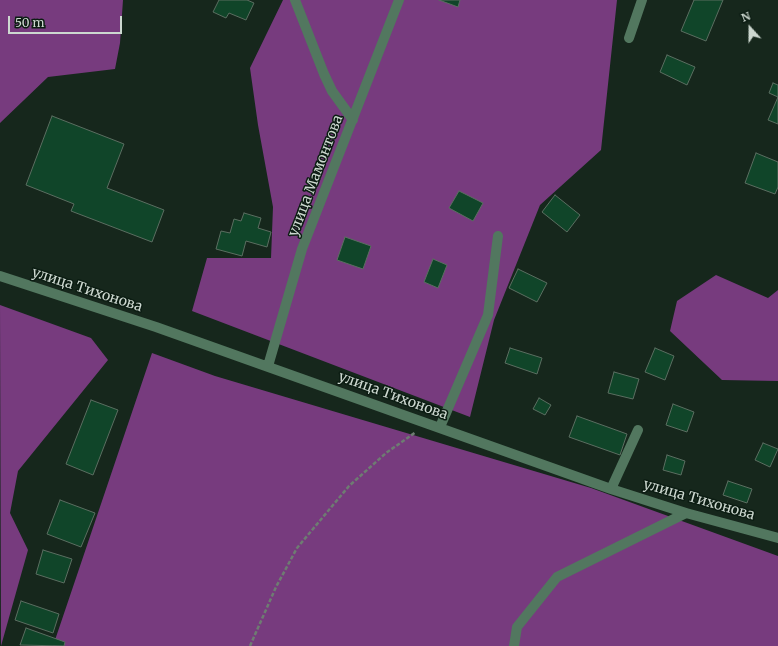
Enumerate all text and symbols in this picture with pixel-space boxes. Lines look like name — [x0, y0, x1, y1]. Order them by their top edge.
scale bar — [10, 8, 124, 34]
north arrow — [730, 8, 770, 48]
text: N — [739, 9, 752, 25]
text: 50 m — [15, 15, 44, 30]
street label: улица Мамонтова — [285, 113, 347, 239]
street label: улица Тихонова — [30, 264, 144, 316]
street label: улица Тихонова — [336, 368, 450, 424]
street label: улица Тихонова — [641, 476, 757, 524]

